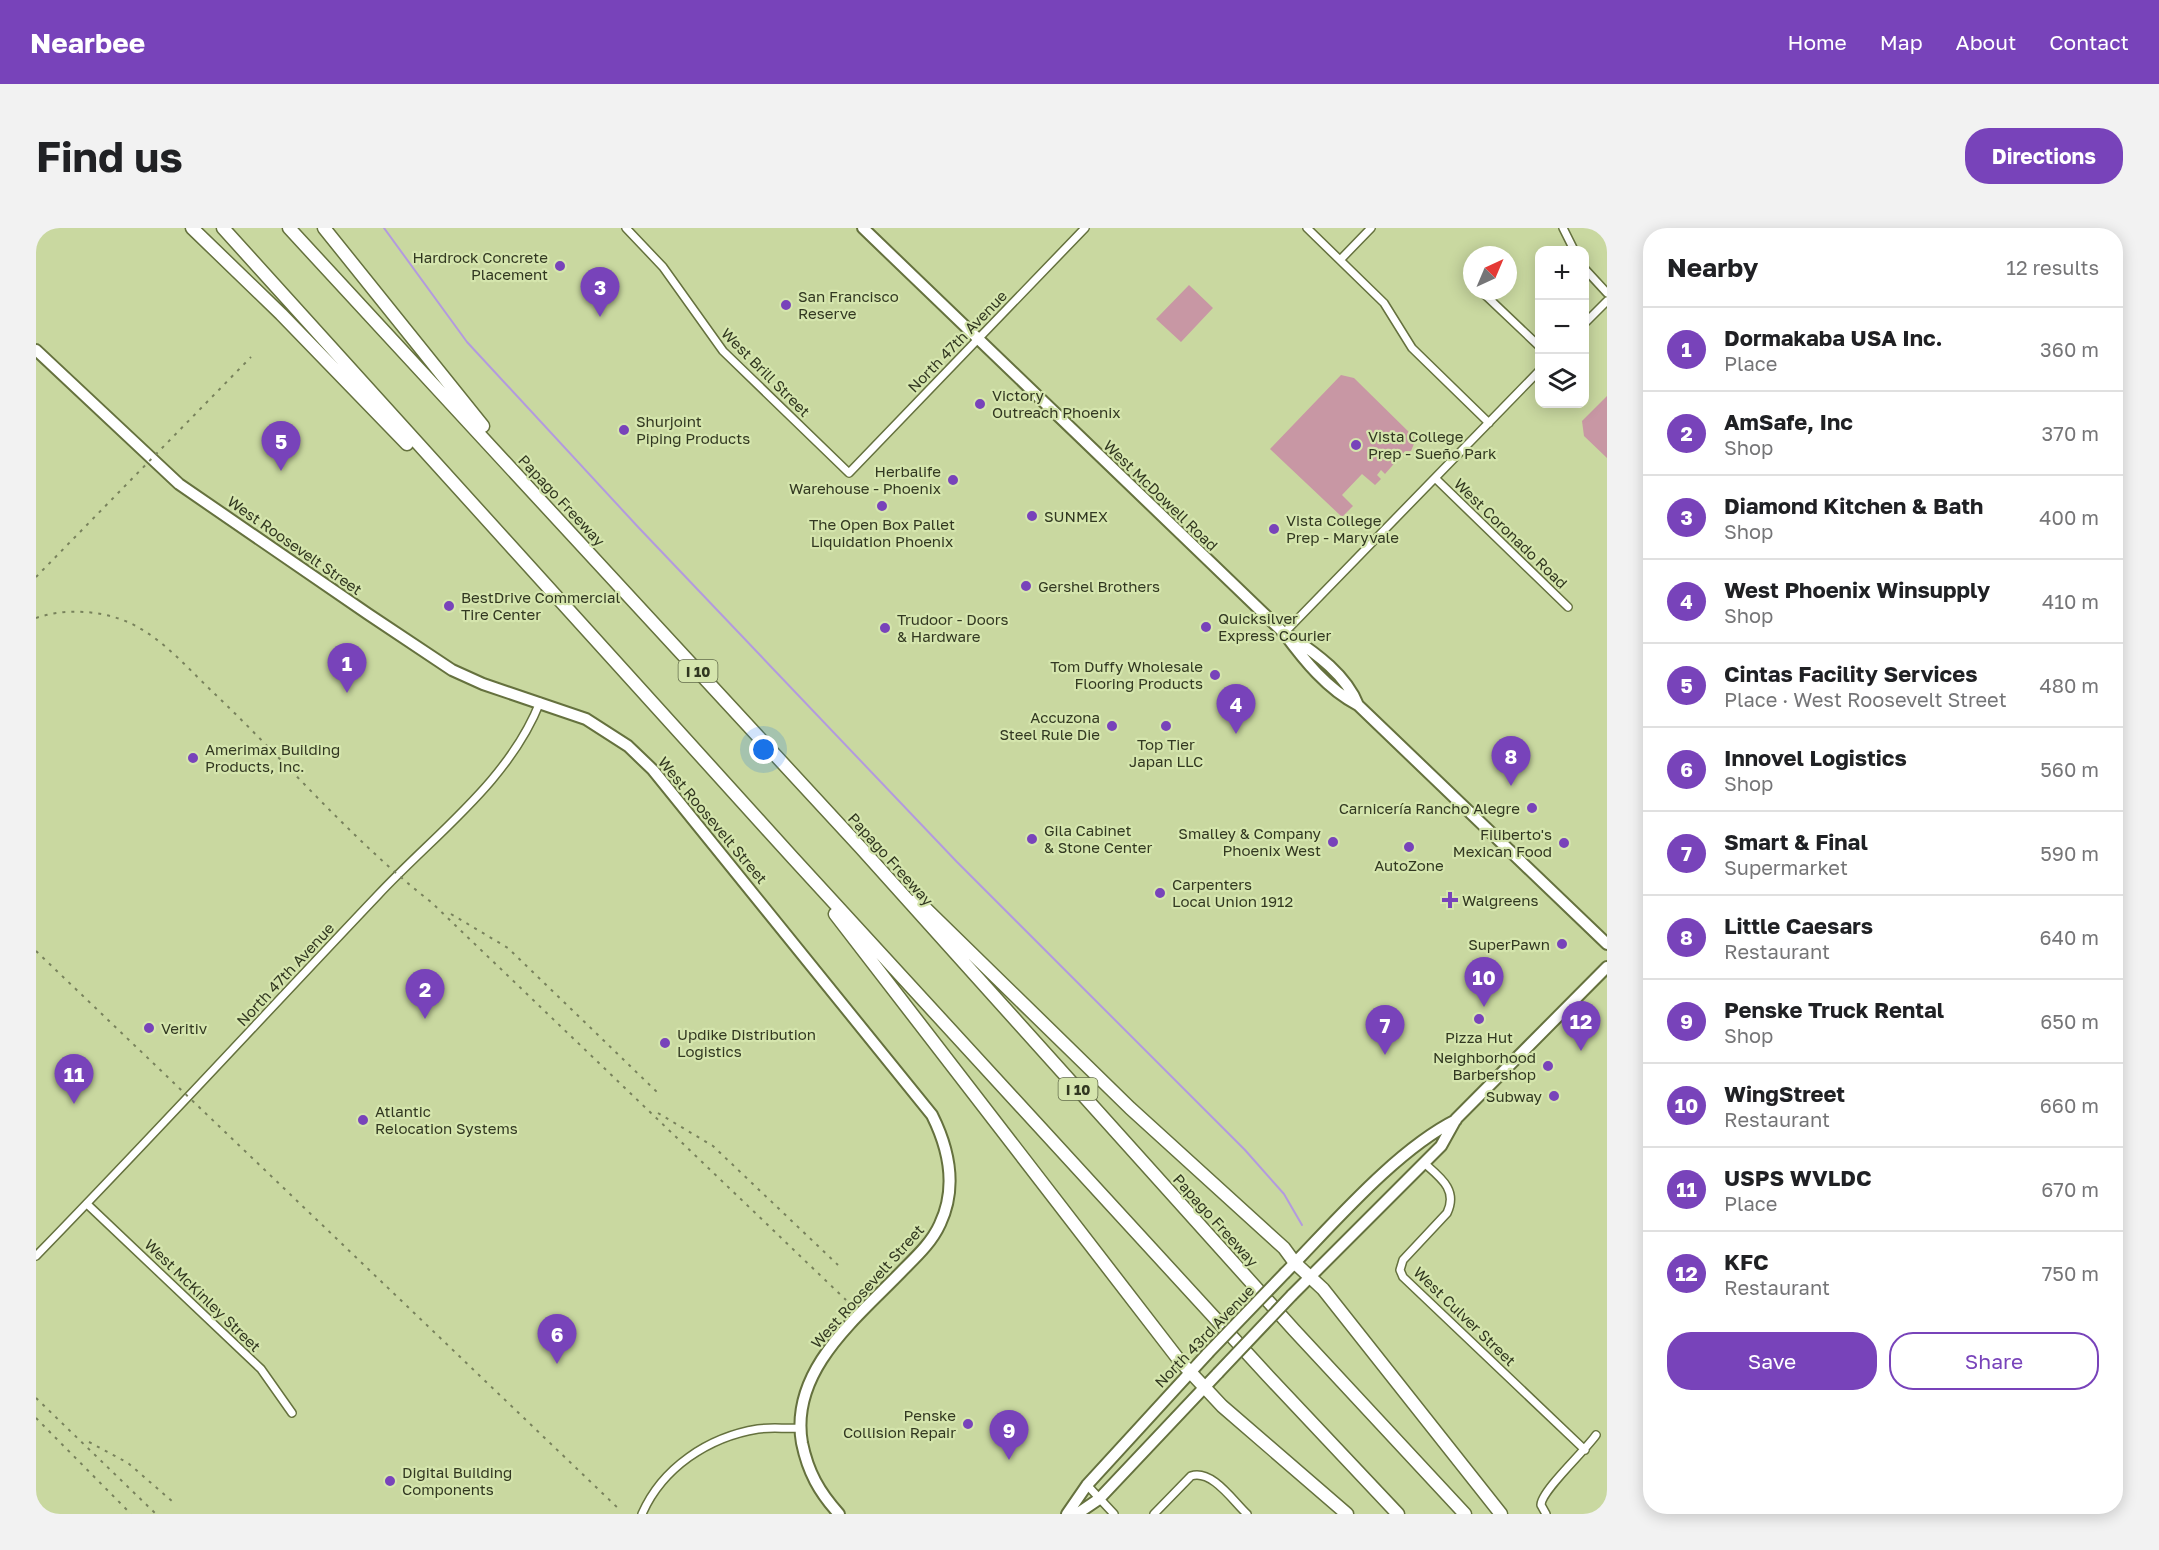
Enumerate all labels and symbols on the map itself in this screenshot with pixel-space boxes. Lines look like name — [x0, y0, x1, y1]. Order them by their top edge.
north arrow — [1463, 246, 1517, 300]
place label: Hardrock Concrete Placement — [412, 248, 548, 283]
marker: Hardrock Concrete Placement — [553, 259, 567, 273]
pin: 3 — [580, 268, 620, 317]
street label: North 47th Avenue — [904, 286, 1010, 396]
place label: San Francisco Reserve — [798, 287, 899, 322]
marker: San Francisco Reserve — [779, 298, 793, 312]
street label: West Brill Street — [718, 324, 814, 420]
place label: Victory Outreach Phoenix — [992, 386, 1120, 421]
marker: Victory Outreach Phoenix — [973, 397, 987, 411]
place label: Shurjoint Piping Products — [636, 412, 750, 447]
pin: 5 — [262, 422, 300, 471]
marker: Shurjoint Piping Products — [617, 423, 631, 437]
place label: Vista College Prep - Sueño Park — [1368, 427, 1497, 462]
street label: West McDowell Road — [1100, 436, 1222, 554]
marker: Vista College Prep - Sueño Park — [1349, 438, 1363, 452]
street label: Papago Freeway — [515, 451, 609, 550]
place label: Herbalife Warehouse - Phoenix — [789, 462, 941, 497]
marker: Herbalife Warehouse - Phoenix — [946, 473, 960, 487]
street label: West Coronado Road — [1451, 474, 1571, 592]
street label: West Roosevelt Street — [224, 492, 366, 598]
marker: The Open Box Pallet Liquidation Phoenix — [875, 499, 889, 513]
place label: SUNMEX — [1044, 507, 1108, 525]
marker: SUNMEX — [1025, 509, 1039, 523]
place label: Vista College Prep - Maryvale — [1286, 511, 1399, 546]
place label: The Open Box Pallet Liquidation Phoenix — [809, 515, 955, 550]
marker: Vista College Prep - Maryvale — [1267, 522, 1281, 536]
place label: Gershel Brothers — [1038, 577, 1160, 595]
marker: Gershel Brothers — [1019, 579, 1033, 593]
place label: BestDrive Commercial Tire Center — [461, 588, 620, 623]
marker: BestDrive Commercial Tire Center — [442, 599, 456, 613]
place label: Quicksilver Express Courier — [1218, 609, 1332, 644]
place label: Trudoor - Doors & Hardware — [897, 610, 1009, 645]
marker: Quicksilver Express Courier — [1199, 620, 1213, 634]
marker: Trudoor - Doors & Hardware — [878, 621, 892, 635]
pin: 1 — [328, 644, 366, 693]
place label: Tom Duffy Wholesale Flooring Products — [1050, 657, 1203, 692]
road number: I 10 — [678, 660, 718, 682]
marker: Tom Duffy Wholesale Flooring Products — [1208, 668, 1222, 682]
pin: 4 — [1216, 684, 1256, 734]
place label: Accuzona Steel Rule Die — [999, 708, 1100, 743]
marker: Accuzona Steel Rule Die — [1105, 719, 1119, 733]
marker: Top Tier Japan LLC — [1159, 719, 1173, 733]
your location — [749, 735, 778, 764]
place label: Top Tier Japan LLC — [1129, 735, 1203, 770]
pin: 8 — [1492, 736, 1530, 786]
place label: Amerimax Building Products, Inc. — [205, 740, 340, 775]
marker: Amerimax Building Products, Inc. — [186, 751, 200, 765]
street label: West Roosevelt Street — [655, 753, 771, 887]
place label: Carnicería Rancho Alegre — [1339, 799, 1520, 817]
marker: Carnicería Rancho Alegre — [1525, 801, 1539, 815]
street label: Papago Freeway — [845, 809, 938, 909]
place label: Gila Cabinet & Stone Center — [1044, 821, 1152, 856]
place label: Smalley & Company Phoenix West — [1178, 824, 1322, 859]
place label: Filiberto's Mexican Food — [1453, 825, 1552, 860]
marker: Gila Cabinet & Stone Center — [1025, 832, 1039, 846]
marker: Smalley & Company Phoenix West — [1326, 835, 1340, 849]
marker: Filiberto's Mexican Food — [1557, 836, 1571, 850]
marker: AutoZone — [1402, 840, 1416, 854]
place label: AutoZone — [1374, 856, 1444, 874]
place label: Carpenters Local Union 1912 — [1172, 875, 1293, 910]
marker: Carpenters Local Union 1912 — [1153, 886, 1167, 900]
place label: Walgreens — [1462, 891, 1538, 909]
marker: Walgreens — [1443, 893, 1457, 907]
street label: North 47th Avenue — [233, 918, 338, 1029]
place label: SuperPawn — [1468, 935, 1550, 953]
marker: SuperPawn — [1555, 937, 1569, 951]
pin: 10 — [1464, 958, 1504, 1007]
pin: 2 — [406, 970, 444, 1019]
pin: 12 — [1562, 1002, 1600, 1051]
pin: 7 — [1366, 1006, 1404, 1055]
marker: Pizza Hut — [1472, 1012, 1486, 1026]
place label: Veritiv — [161, 1019, 208, 1037]
marker: Veritiv — [142, 1021, 156, 1035]
place label: Updike Distribution Logistics — [677, 1025, 816, 1060]
place label: Pizza Hut — [1445, 1028, 1513, 1046]
marker: Updike Distribution Logistics — [658, 1036, 672, 1050]
place label: Neighborhood Barbershop — [1433, 1048, 1536, 1083]
pin: 11 — [54, 1054, 93, 1104]
marker: Neighborhood Barbershop — [1541, 1059, 1555, 1073]
road number: I 10 — [1058, 1078, 1098, 1100]
place label: Subway — [1486, 1087, 1543, 1105]
marker: Subway — [1547, 1089, 1561, 1103]
place label: Atlantic Relocation Systems — [375, 1102, 518, 1137]
marker: Atlantic Relocation Systems — [356, 1113, 370, 1127]
street label: Papago Freeway — [1170, 1170, 1263, 1270]
street label: West Roosevelt Street — [807, 1221, 927, 1351]
street label: West McKinley Street — [141, 1235, 265, 1355]
street label: West Culver Street — [1410, 1263, 1520, 1369]
street label: North 43rd Avenue — [1151, 1281, 1258, 1391]
pin: 6 — [538, 1314, 576, 1364]
place label: Penske Collision Repair — [843, 1406, 956, 1441]
pin: 9 — [990, 1410, 1028, 1460]
marker: Penske Collision Repair — [961, 1417, 975, 1431]
place label: Digital Building Components — [402, 1463, 512, 1498]
marker: Digital Building Components — [383, 1474, 397, 1488]

